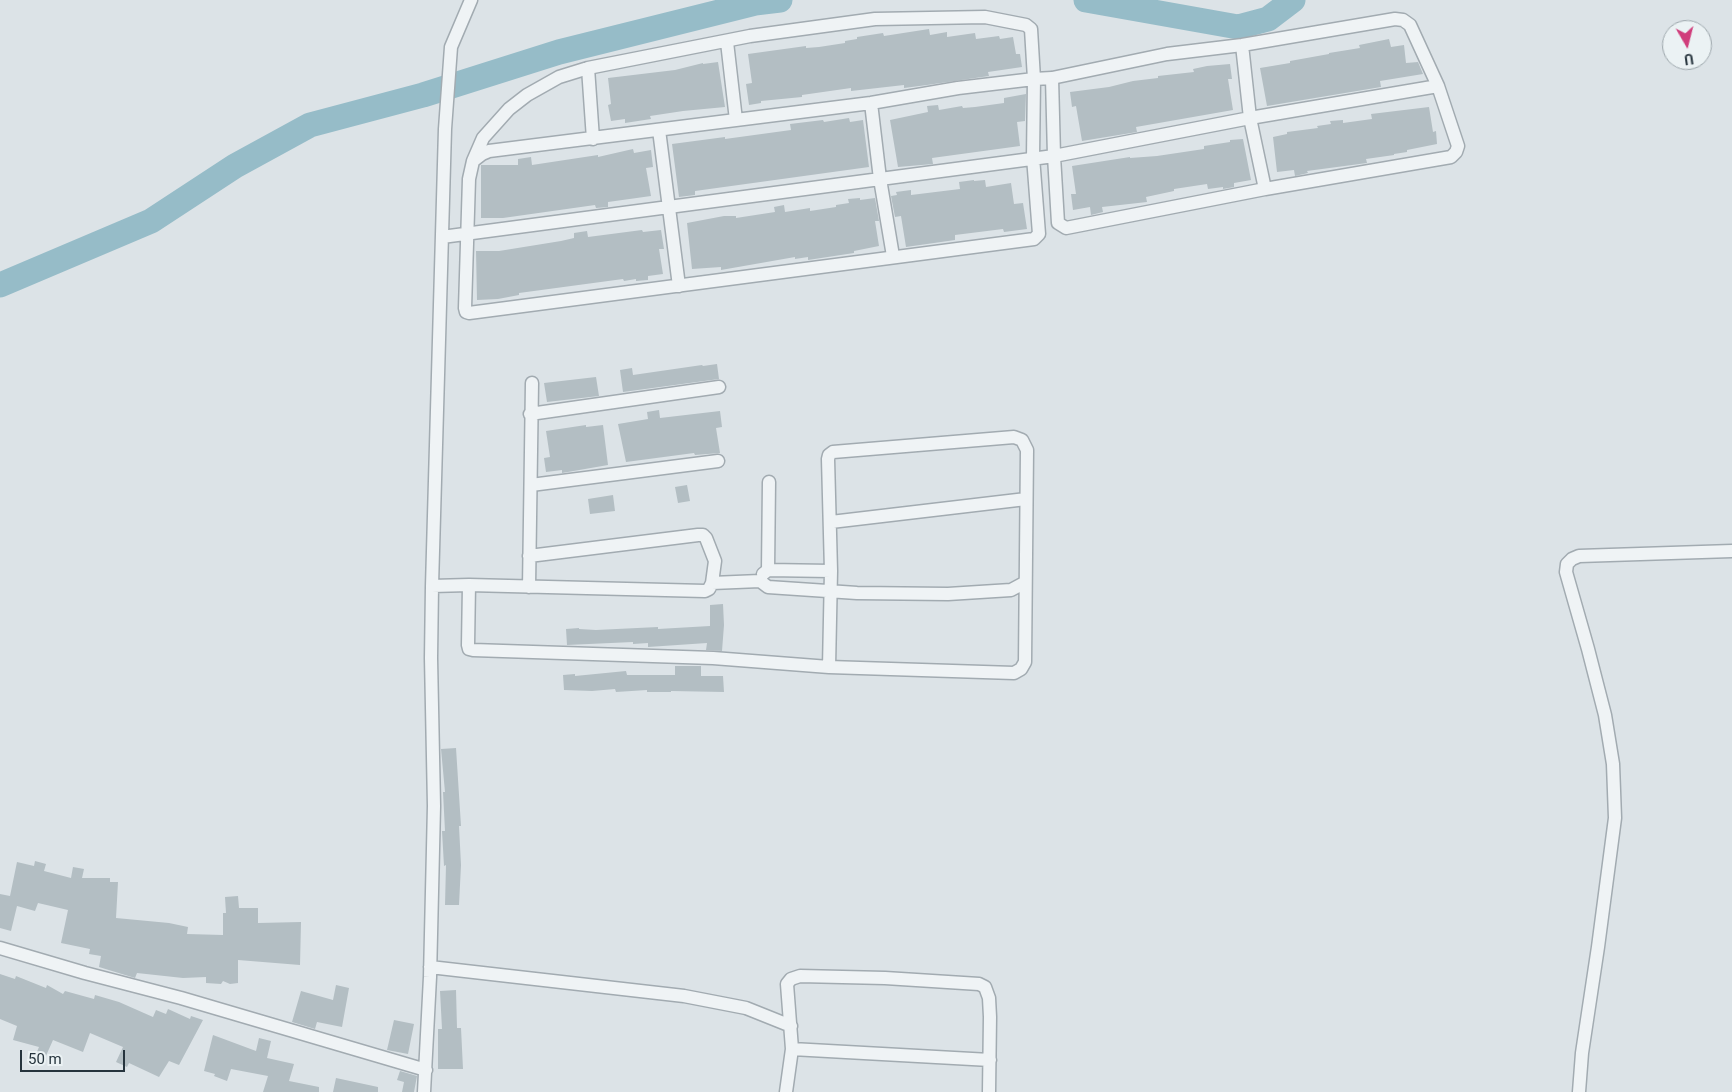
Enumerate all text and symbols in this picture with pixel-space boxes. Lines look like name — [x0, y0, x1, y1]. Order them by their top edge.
north arrow — [1662, 20, 1712, 70]
text: U — [1683, 50, 1695, 67]
scale bar — [22, 1040, 128, 1072]
text: 50 m — [28, 1050, 62, 1068]

